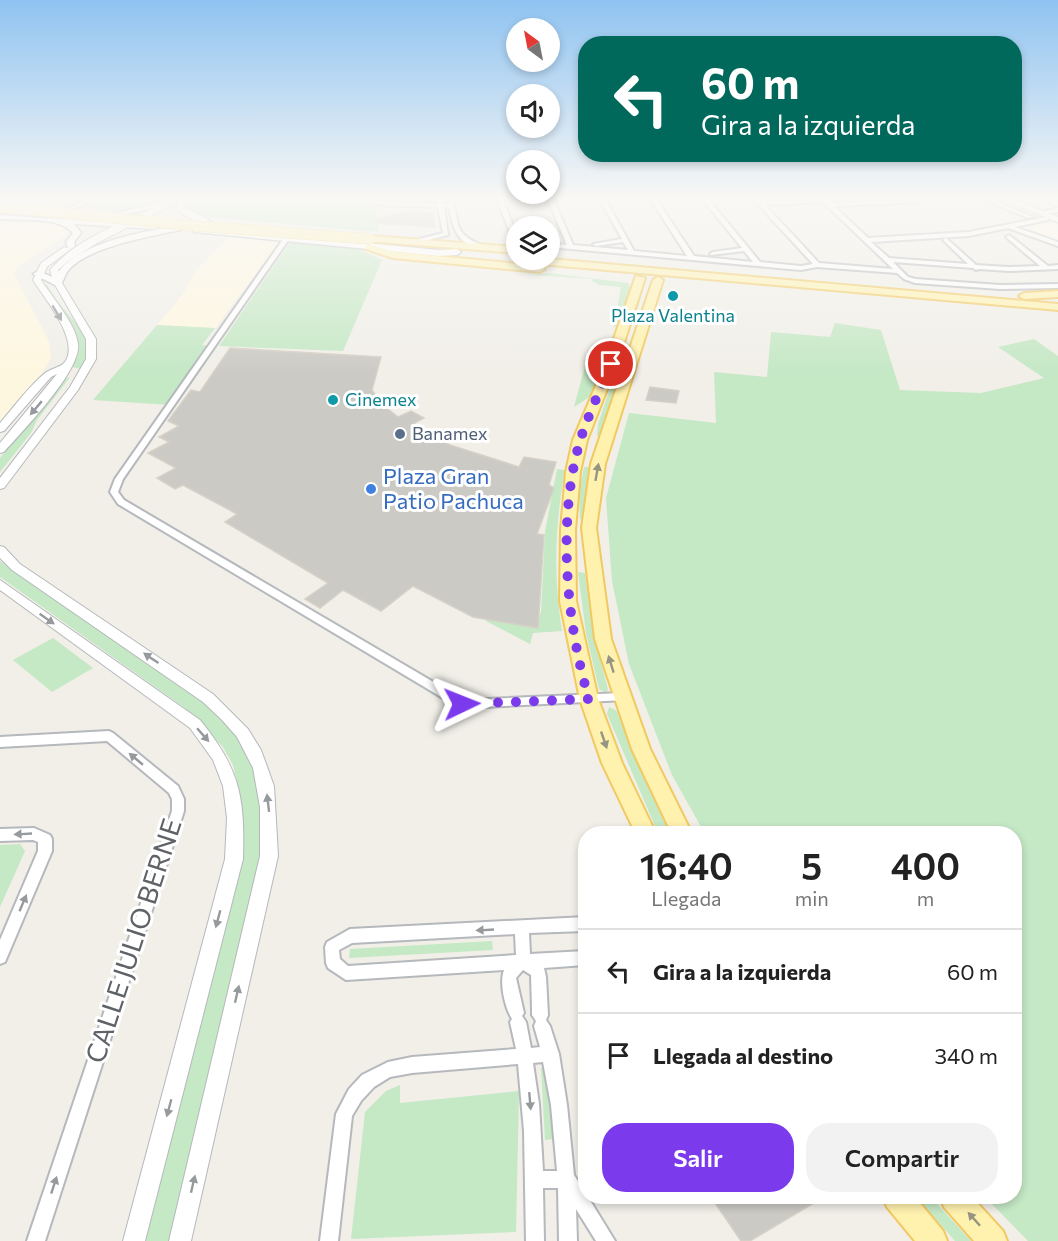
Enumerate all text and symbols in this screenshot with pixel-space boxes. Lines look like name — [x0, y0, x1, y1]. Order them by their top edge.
north arrow — [506, 18, 560, 72]
map controls — [506, 18, 560, 270]
text: 60 m — [701, 56, 800, 108]
icon: left — [602, 60, 680, 138]
button: sound — [506, 84, 560, 138]
text: Gira a la izquierda — [701, 108, 915, 141]
button: search — [506, 150, 560, 204]
button: layers — [506, 216, 560, 270]
marker: Plaza Valentina — [666, 289, 680, 303]
place label: Plaza Valentina — [611, 304, 735, 326]
one-way arrow — [52, 305, 62, 322]
pin — [585, 338, 636, 389]
icon: arrive — [594, 347, 627, 380]
place label: Cinemex — [345, 388, 417, 410]
marker: Cinemex — [326, 393, 340, 407]
one-way arrow — [29, 400, 42, 416]
place label: Banamex — [412, 422, 488, 444]
marker: Banamex — [393, 427, 407, 441]
place label: Plaza Gran Patio Pachuca — [383, 462, 524, 514]
one-way arrow — [593, 462, 602, 481]
marker: Plaza Gran Patio Pachuca — [364, 482, 378, 496]
one-way arrow — [38, 613, 54, 625]
one-way arrow — [143, 653, 159, 664]
one-way arrow — [606, 655, 615, 673]
position arrow — [430, 672, 494, 736]
one-way arrow — [196, 727, 209, 742]
one-way arrow — [599, 731, 609, 749]
one-way arrow — [129, 753, 144, 766]
one-way arrow — [263, 793, 273, 812]
street label: CALLE JULIO BERNE — [77, 814, 188, 1067]
one-way arrow — [14, 830, 33, 839]
text: 16:40 — [640, 843, 733, 887]
text: 5 — [801, 843, 822, 887]
text: 400 — [891, 843, 960, 887]
text: Llegada — [651, 886, 721, 910]
text: min — [795, 886, 829, 910]
text: m — [917, 886, 934, 910]
one-way arrow — [18, 894, 28, 912]
one-way arrow — [213, 910, 222, 928]
one-way arrow — [475, 925, 494, 934]
icon: left — [602, 955, 635, 988]
text: Gira a la izquierda — [653, 958, 831, 985]
text: 60 m — [947, 958, 998, 985]
one-way arrow — [233, 985, 243, 1003]
icon: arrive — [602, 1039, 635, 1072]
text: Llegada al destino — [653, 1042, 833, 1069]
text: 340 m — [934, 1042, 998, 1069]
one-way arrow — [525, 1091, 534, 1110]
one-way arrow — [164, 1099, 173, 1117]
button: Salir — [602, 1123, 794, 1192]
button: Compartir — [806, 1123, 998, 1192]
one-way arrow — [189, 1175, 199, 1193]
one-way arrow — [50, 1176, 59, 1194]
one-way arrow — [968, 1212, 981, 1227]

